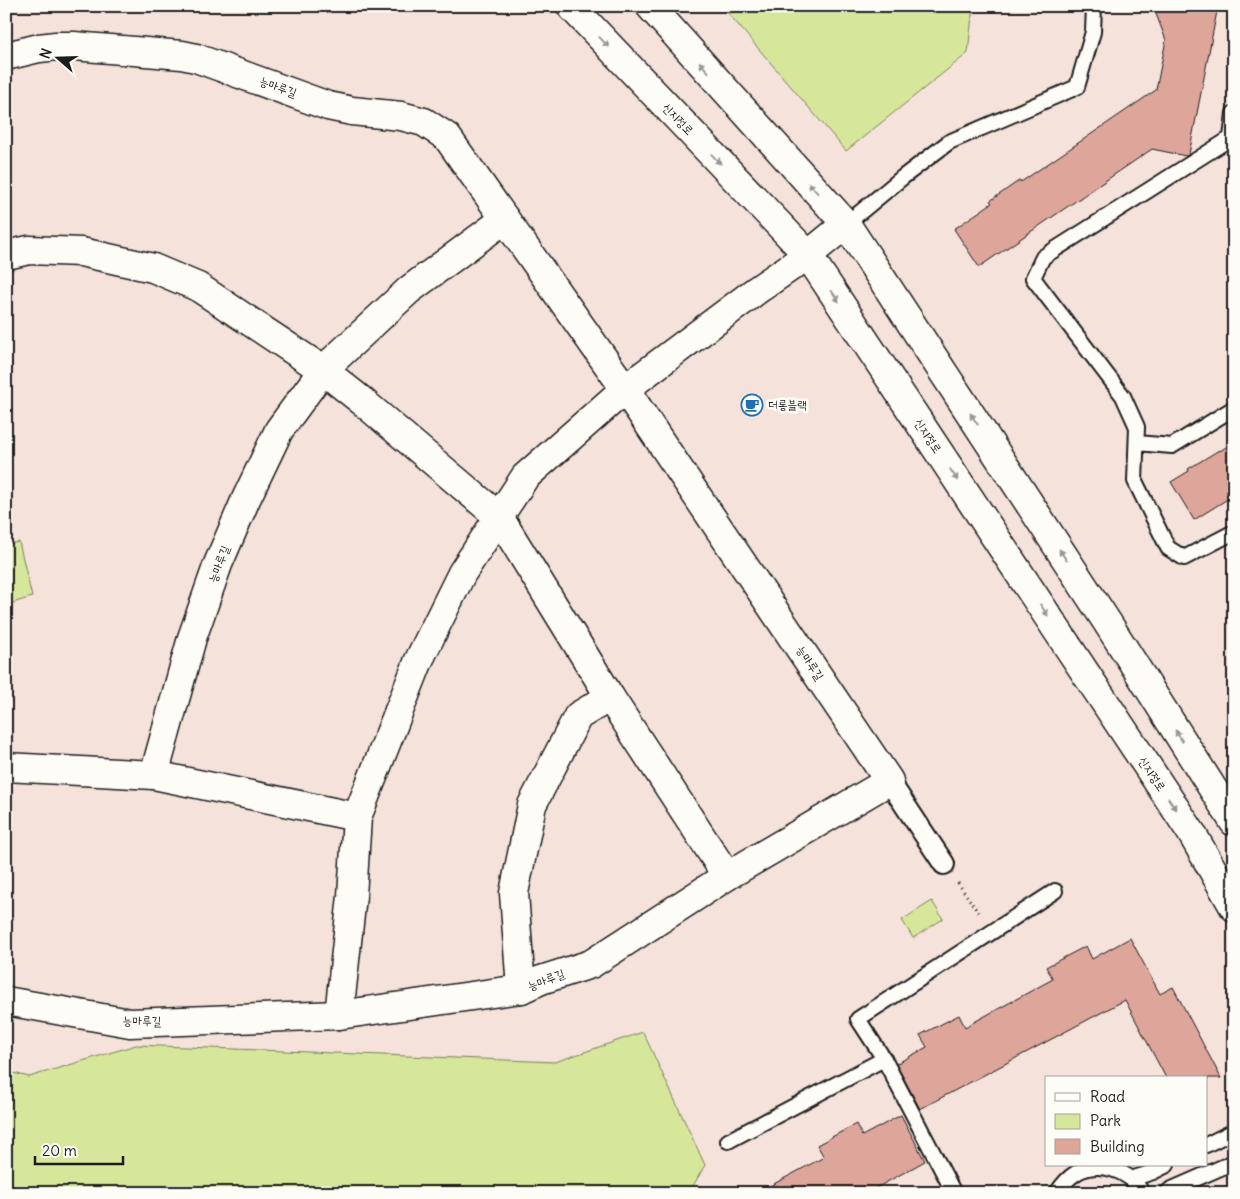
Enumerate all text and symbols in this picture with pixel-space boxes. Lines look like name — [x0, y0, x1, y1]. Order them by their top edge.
north arrow — [32, 32, 82, 82]
one-way arrow — [598, 35, 610, 47]
text: N — [36, 46, 56, 61]
one-way arrow — [699, 60, 710, 73]
street label: 능마루길 — [257, 73, 299, 100]
street label: 신지정로 — [660, 100, 697, 138]
one-way arrow — [710, 153, 722, 165]
one-way arrow — [807, 182, 819, 194]
one-way arrow — [830, 289, 840, 303]
cafe icon: 더롱블랙 — [740, 393, 764, 417]
place label: 더롱블랙 — [768, 397, 807, 412]
one-way arrow — [969, 413, 979, 426]
street label: 신지정로 — [911, 416, 945, 456]
one-way arrow — [949, 468, 959, 482]
street label: 능마루길 — [205, 543, 233, 585]
one-way arrow — [1058, 549, 1068, 562]
one-way arrow — [1039, 604, 1048, 617]
street label: 능마루길 — [793, 643, 828, 683]
one-way arrow — [1175, 730, 1184, 743]
street label: 신지정로 — [1135, 754, 1169, 794]
one-way arrow — [1167, 798, 1177, 811]
street label: 능마루길 — [525, 965, 567, 993]
street label: 능마루길 — [123, 1013, 162, 1028]
legend — [1045, 1076, 1208, 1166]
text: Road — [1090, 1087, 1125, 1106]
text: Park — [1090, 1111, 1121, 1130]
scale bar — [35, 1134, 122, 1166]
text: Building — [1090, 1137, 1145, 1156]
text: 20 m — [42, 1141, 77, 1160]

